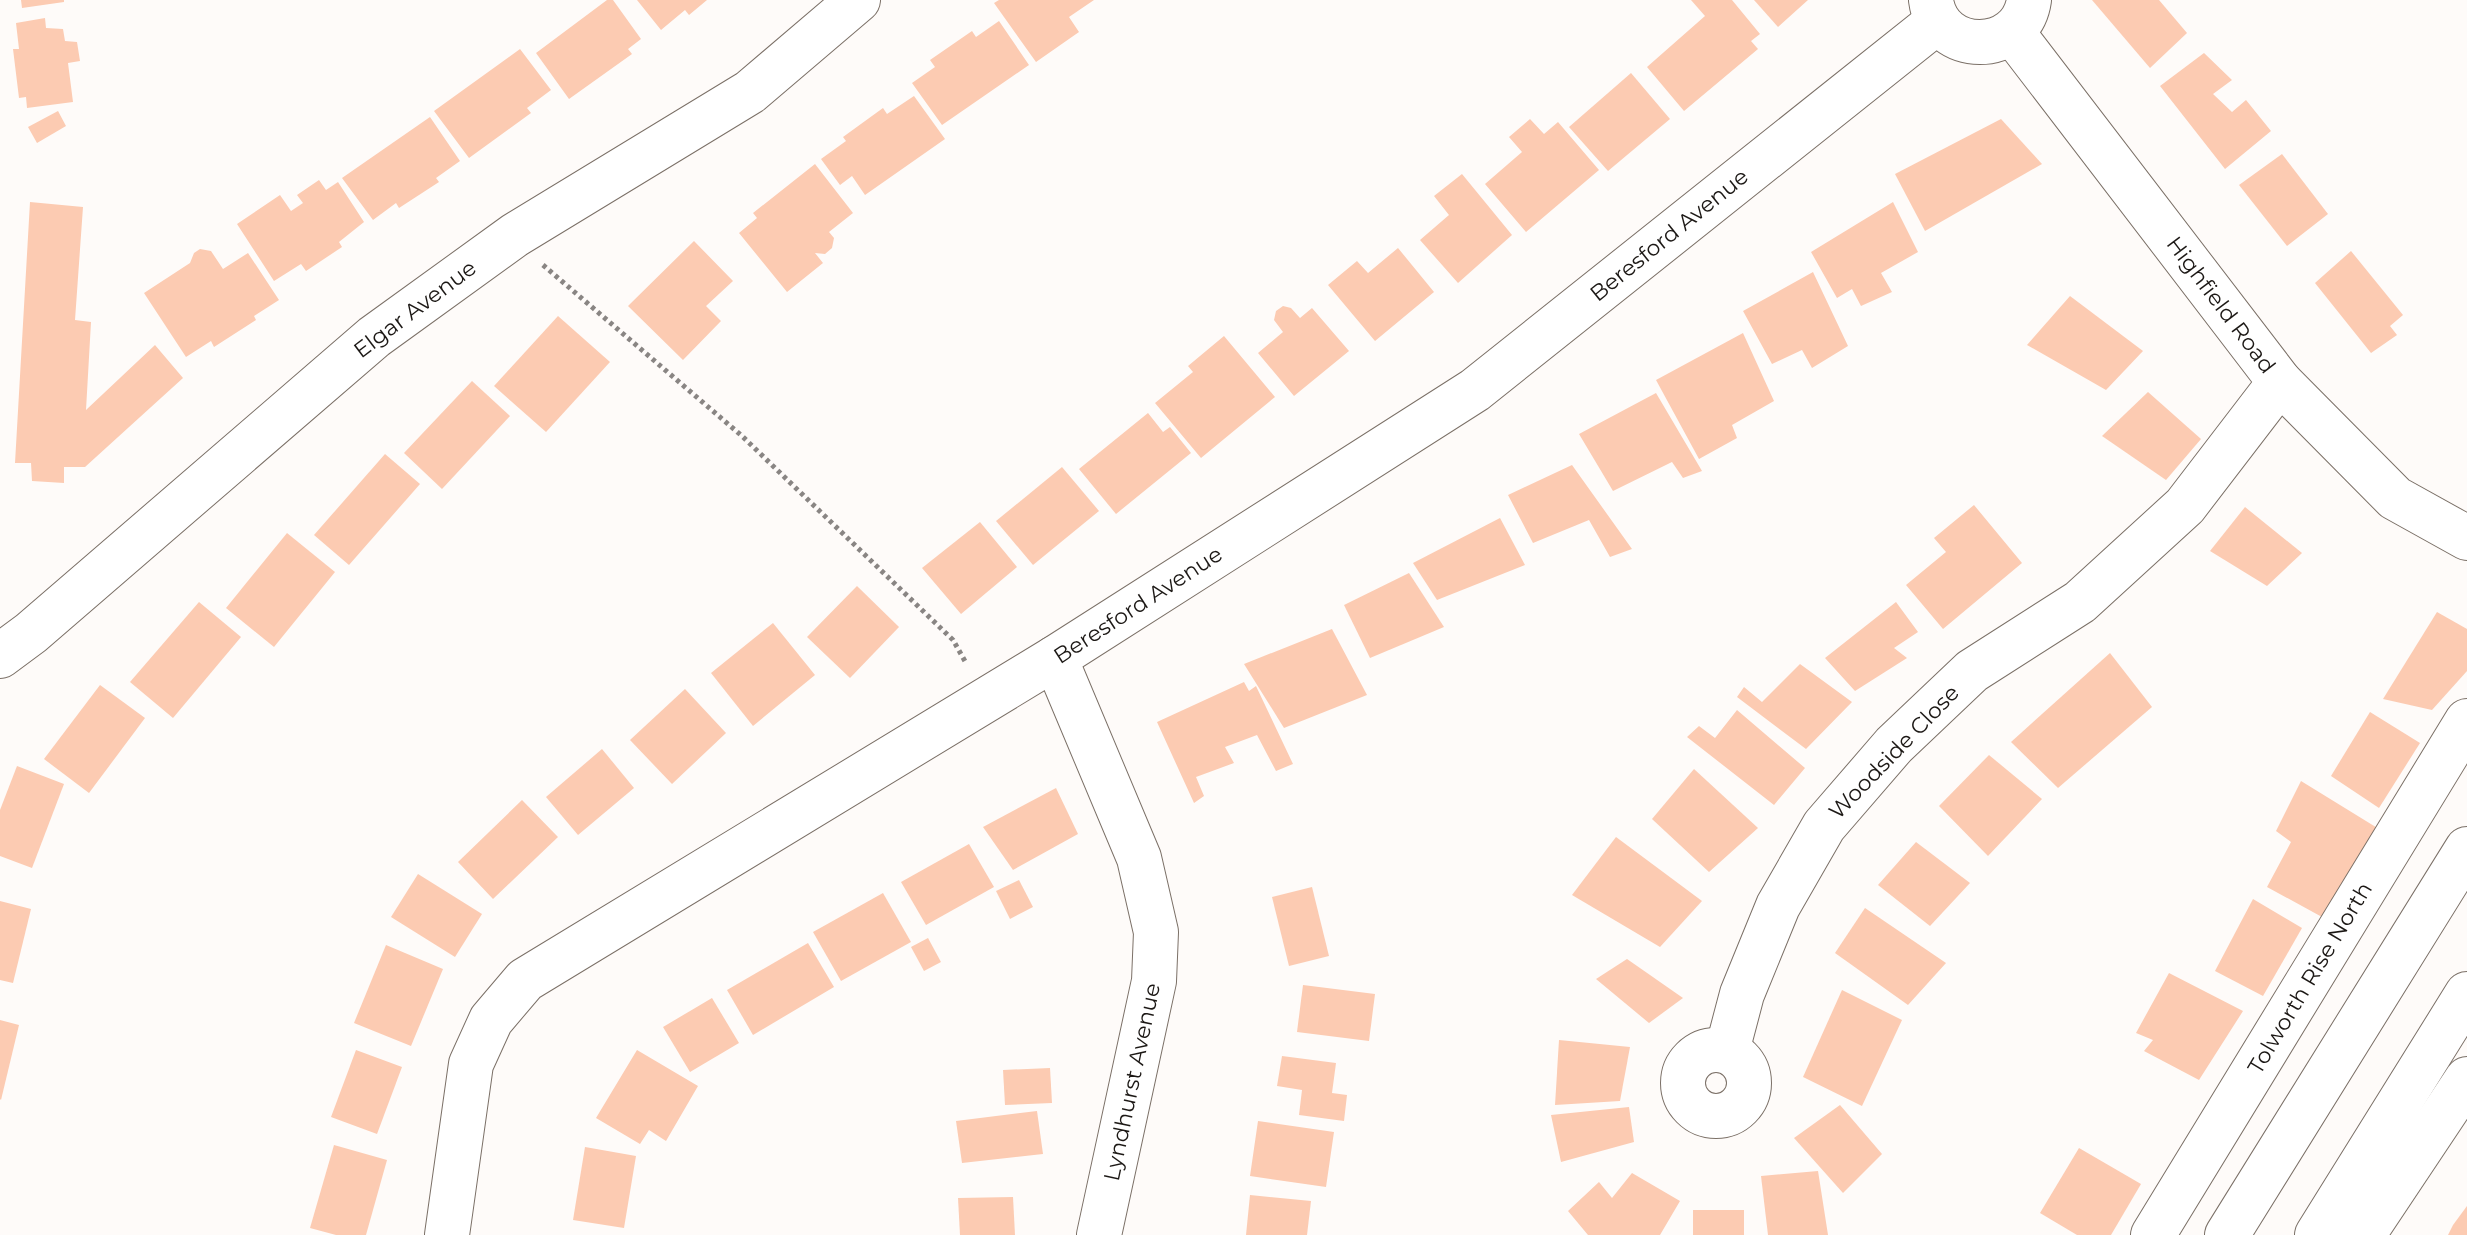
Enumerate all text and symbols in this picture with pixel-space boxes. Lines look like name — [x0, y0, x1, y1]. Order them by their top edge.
street label: Beresford Avenue — [1584, 163, 1754, 307]
street label: Highfield Road — [2161, 231, 2281, 379]
street label: Elgar Avenue — [348, 254, 482, 364]
street label: Beresford Avenue — [1049, 540, 1227, 670]
street label: Woodside Close — [1823, 679, 1965, 825]
street label: Tolworth Rise North — [2242, 877, 2378, 1079]
street label: Lyndhurst Avenue — [1098, 981, 1166, 1183]

